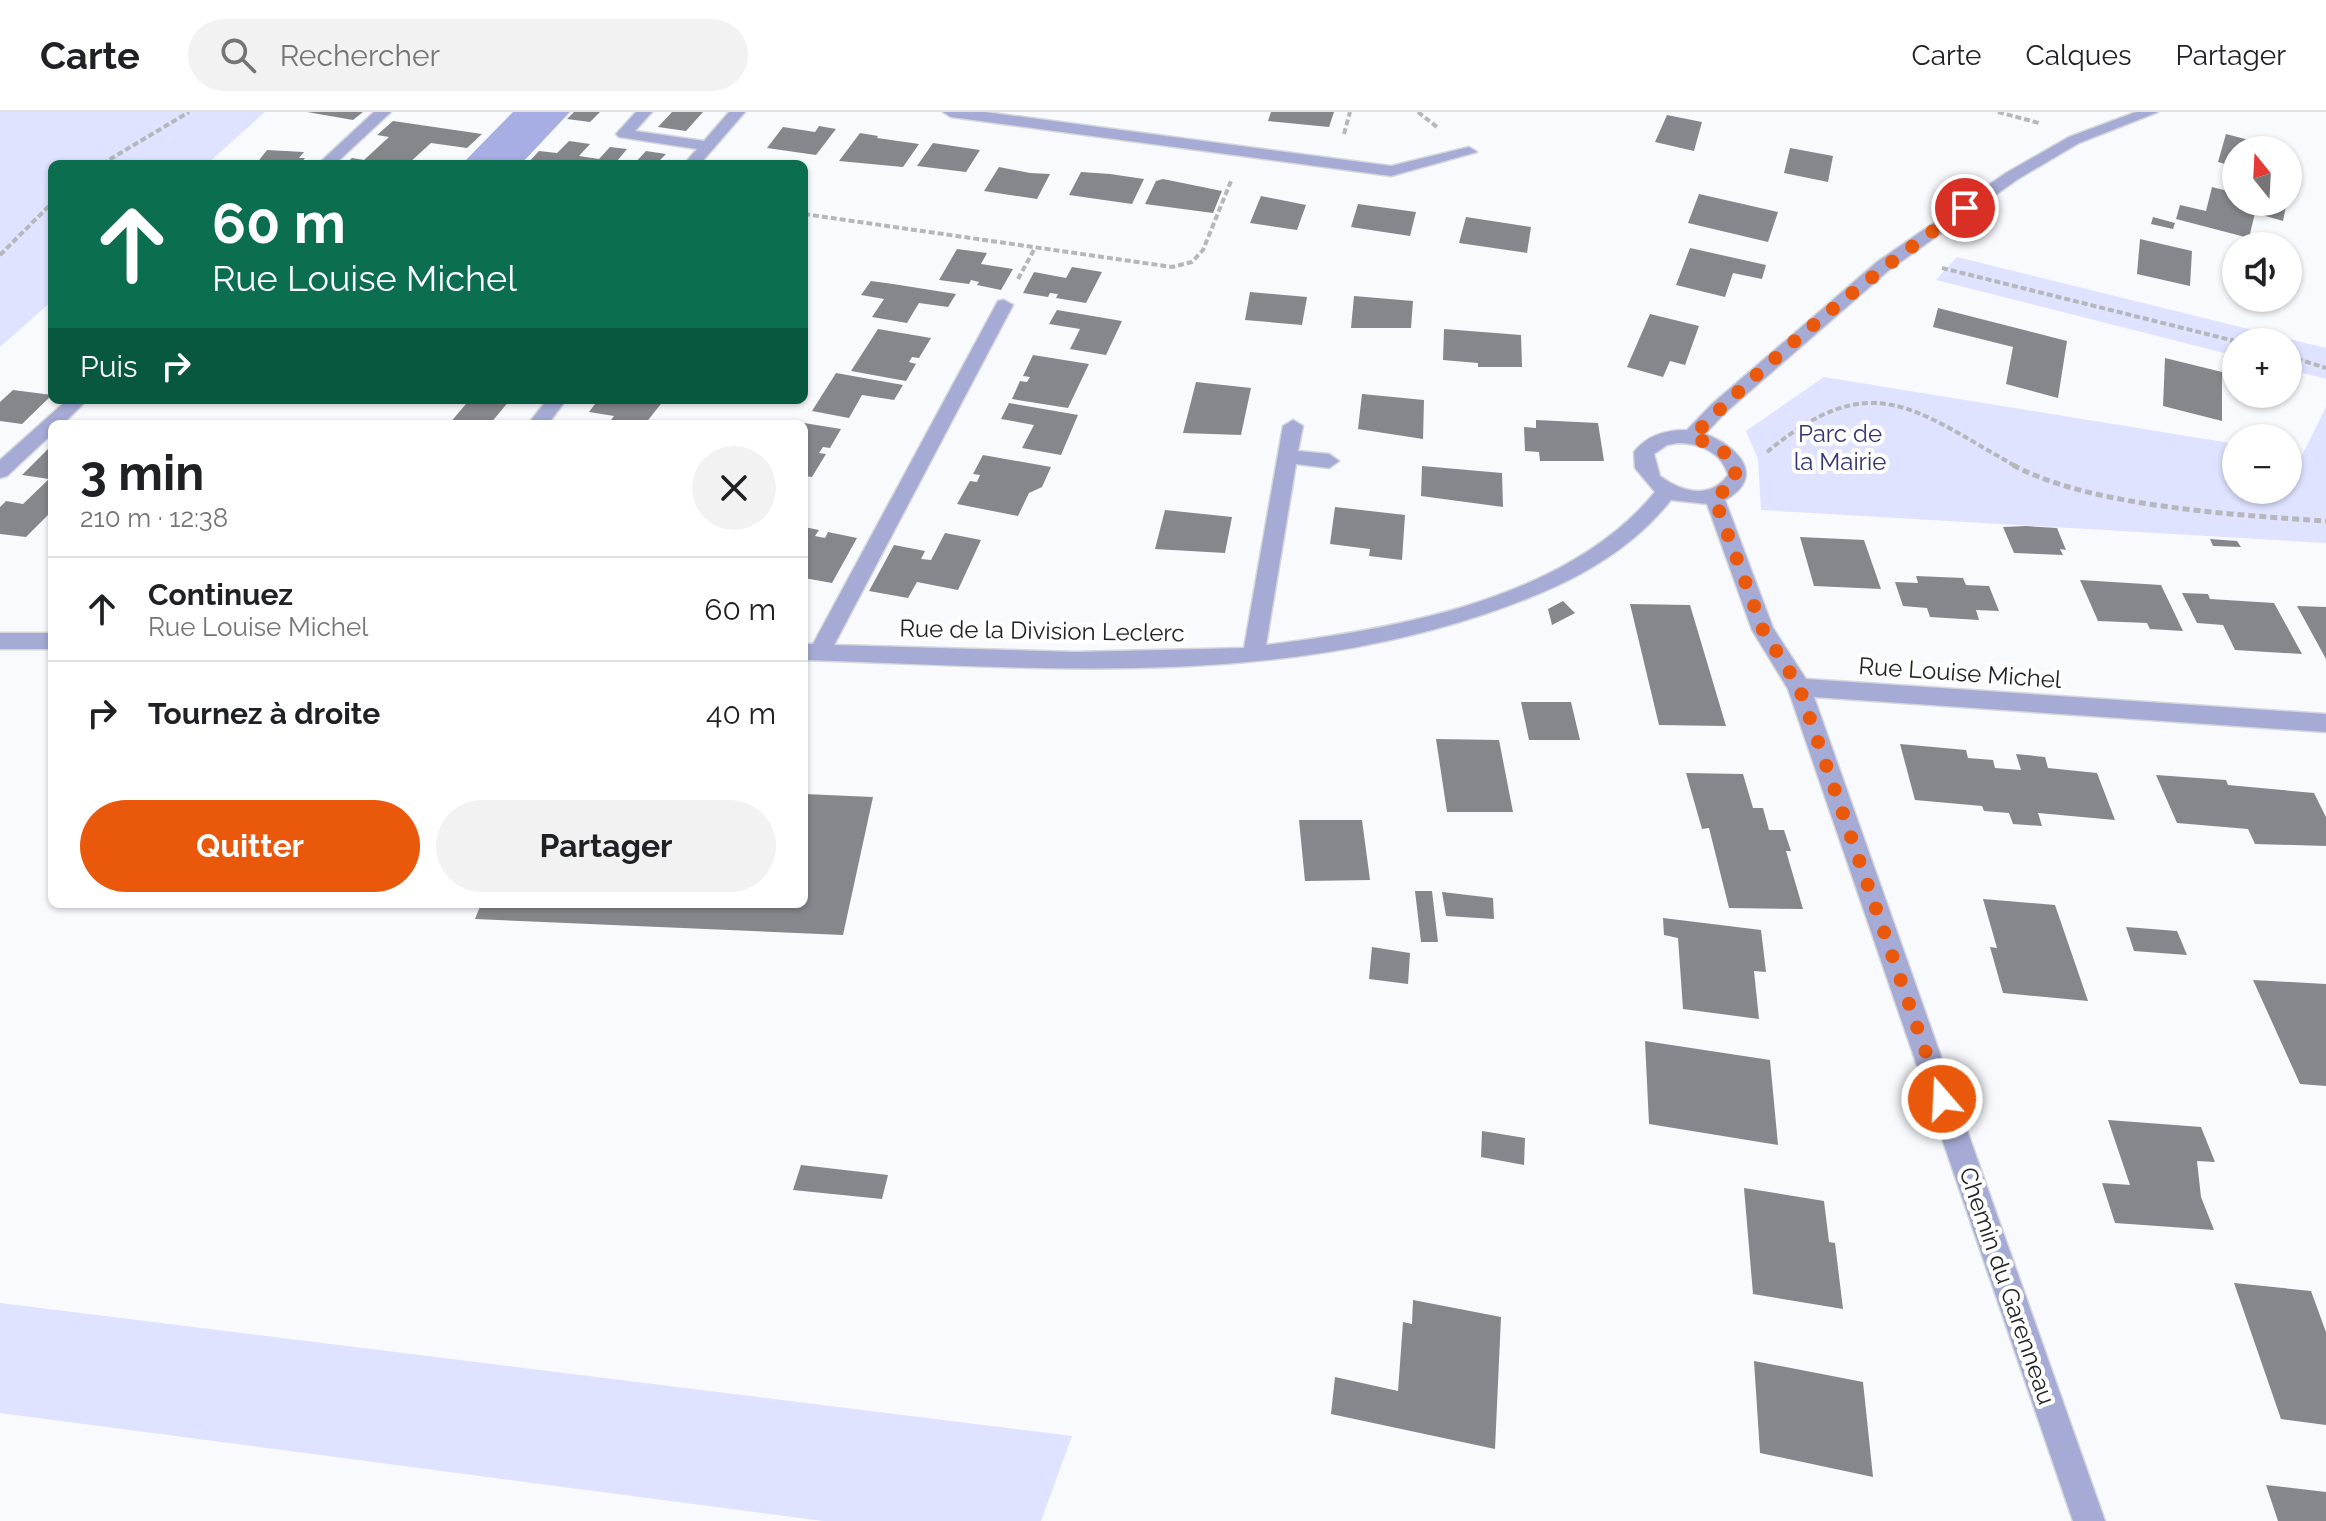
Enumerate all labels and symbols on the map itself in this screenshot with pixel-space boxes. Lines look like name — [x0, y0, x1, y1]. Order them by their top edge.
north arrow — [2222, 136, 2302, 216]
pin — [1931, 174, 1999, 242]
park label: Parc de la Mairie — [1794, 419, 1886, 476]
street label: Rue de la Division Leclerc — [899, 614, 1185, 647]
street label: Rue Louise Michel — [1858, 651, 2063, 694]
position arrow — [1900, 1057, 1984, 1141]
street label: Chemin du Garenneau — [1953, 1163, 2062, 1408]

